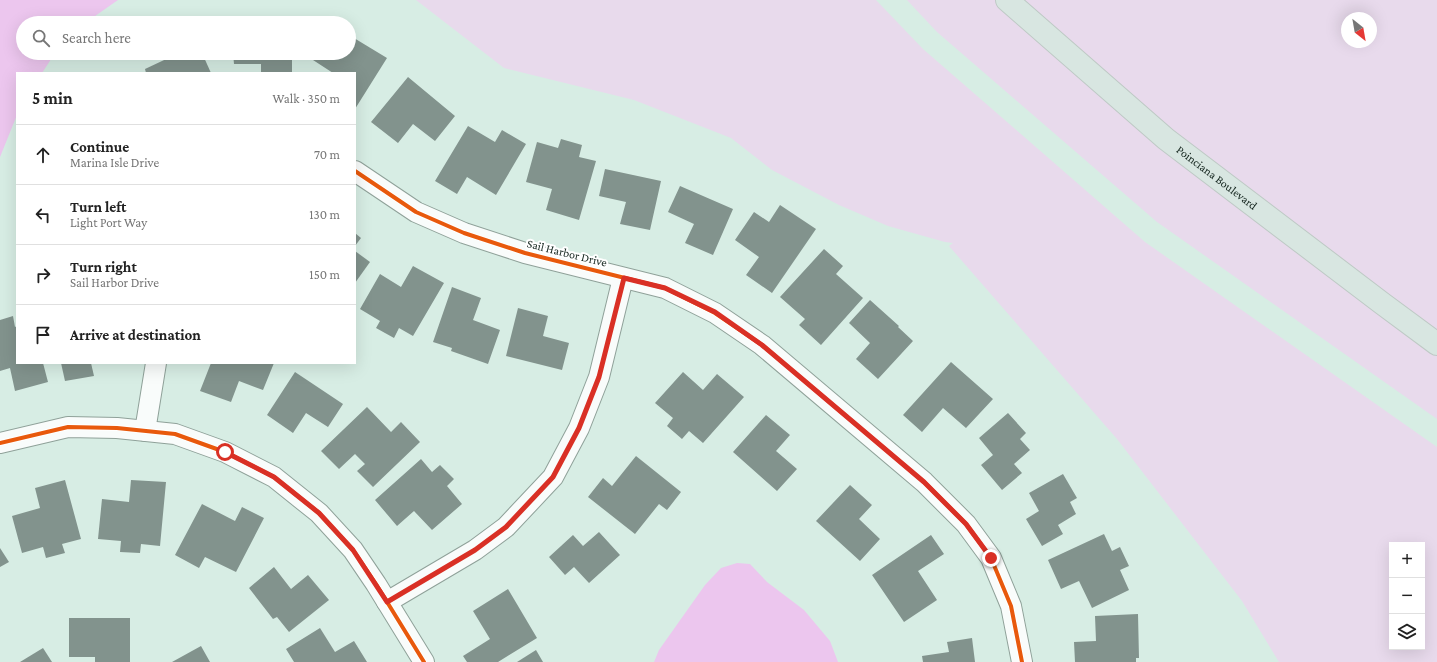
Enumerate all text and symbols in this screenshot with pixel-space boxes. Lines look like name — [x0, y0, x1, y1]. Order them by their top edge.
north arrow — [1341, 12, 1377, 48]
search box — [16, 16, 356, 60]
icon: search — [30, 27, 52, 49]
text: Search here — [62, 30, 131, 46]
text: 5 min — [32, 89, 73, 108]
text: Walk · 350 m — [272, 91, 340, 106]
text: Continue — [70, 139, 129, 155]
street label: Poinciana Boulevard — [1174, 142, 1261, 213]
icon: ahead — [32, 144, 54, 166]
text: 70 m — [314, 147, 340, 162]
text: Marina Isle Drive — [70, 155, 159, 170]
text: Turn left — [70, 199, 126, 215]
icon: left — [32, 204, 54, 226]
text: 130 m — [309, 207, 340, 222]
text: Light Port Way — [70, 215, 147, 230]
street label: Sail Harbor Drive — [525, 236, 609, 270]
text: Turn right — [70, 259, 137, 275]
icon: right — [32, 264, 54, 286]
text: 150 m — [309, 267, 340, 282]
text: Sail Harbor Drive — [70, 275, 159, 290]
icon: arrive — [32, 324, 54, 346]
text: Arrive at destination — [70, 327, 201, 343]
route start — [216, 443, 234, 461]
map controls — [1389, 542, 1425, 650]
button: + — [1389, 542, 1425, 578]
route end — [982, 549, 1000, 567]
button: − — [1389, 578, 1425, 614]
button: layers — [1389, 614, 1425, 650]

